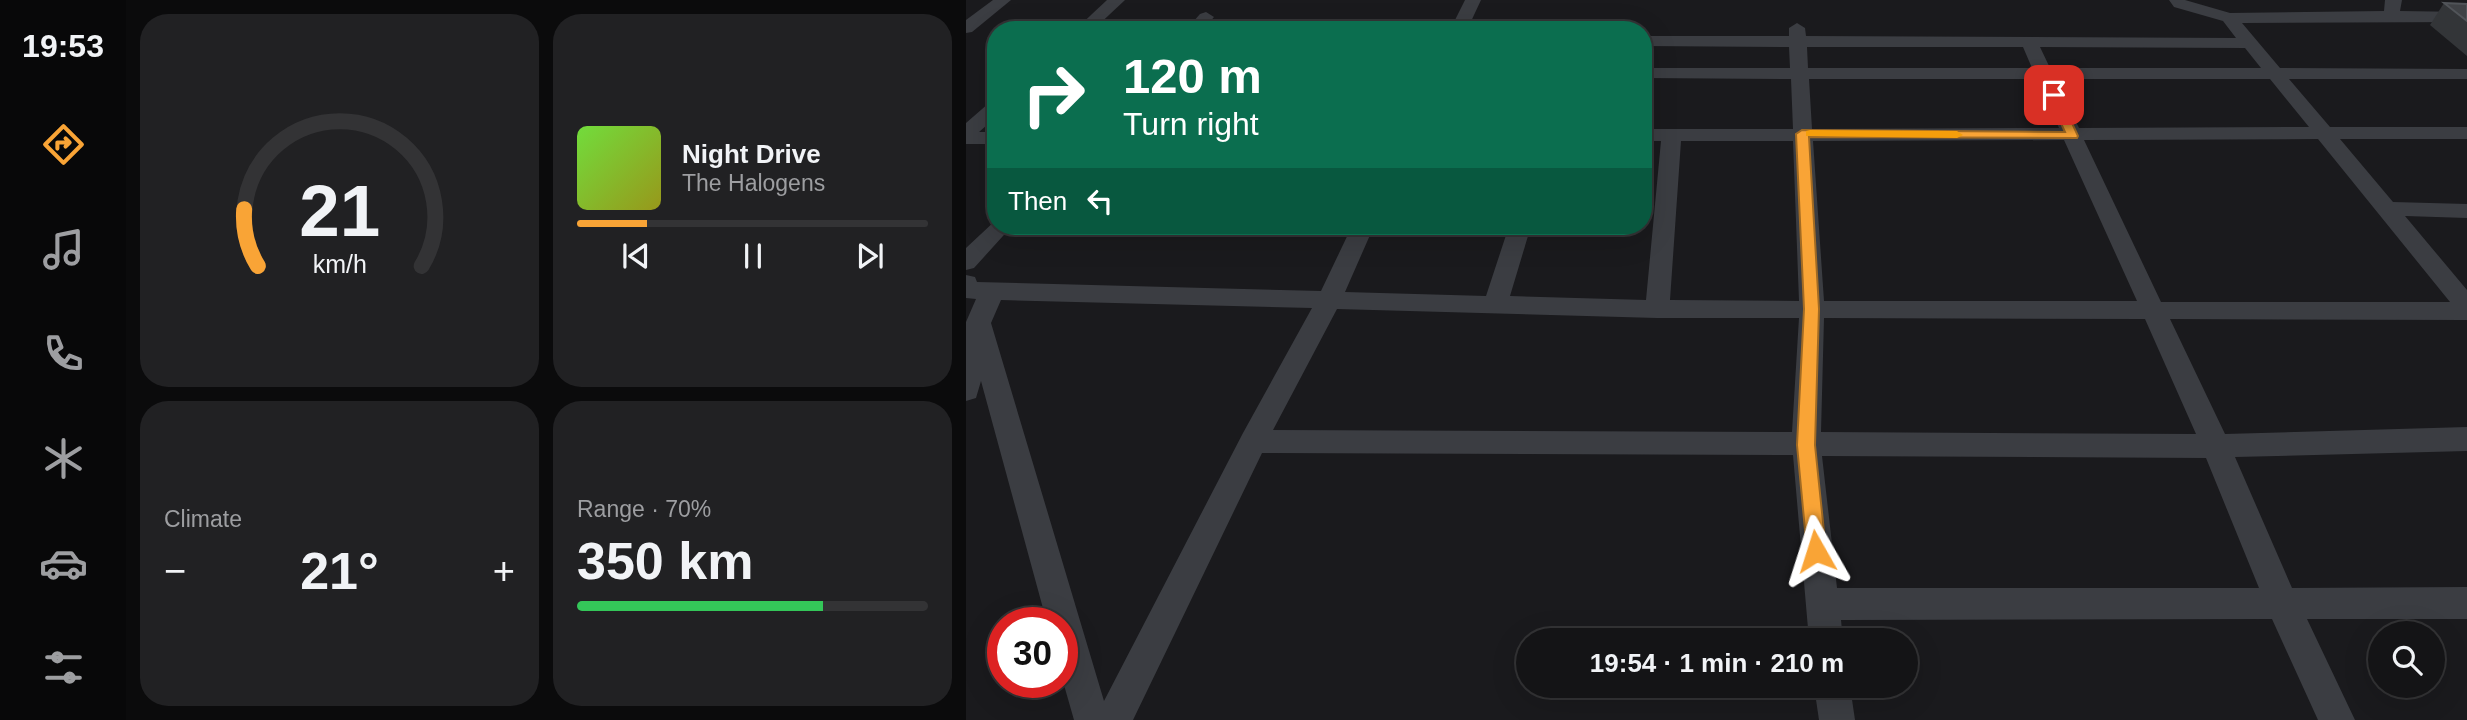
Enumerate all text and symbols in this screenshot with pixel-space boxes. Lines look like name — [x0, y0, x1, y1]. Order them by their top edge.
text: 19:53 — [22, 28, 104, 64]
icon: right — [1008, 49, 1099, 140]
text: 120 m — [1123, 49, 1262, 103]
pin — [2024, 65, 2084, 125]
icon: arrive — [2035, 76, 2073, 114]
text: Turn right — [1123, 106, 1259, 142]
icon: directions — [39, 120, 88, 169]
text: Night Drive — [682, 139, 821, 169]
text: The Halogens — [682, 170, 825, 196]
text: 21 — [299, 171, 380, 252]
icon: left — [1081, 182, 1119, 220]
text: Then — [1008, 186, 1067, 216]
icon: music — [39, 225, 88, 274]
icon: previous — [617, 237, 655, 275]
icon: pause — [734, 237, 772, 275]
icon: next — [851, 237, 889, 275]
text: km/h — [312, 250, 367, 278]
icon: phone — [39, 329, 88, 378]
icon: climate — [39, 434, 88, 483]
text: Range · 70% — [577, 496, 711, 522]
text: Climate — [164, 506, 242, 532]
position arrow — [1779, 514, 1853, 588]
text: 350 km — [577, 532, 753, 590]
icon: car — [39, 539, 88, 588]
text: 21° — [300, 542, 379, 600]
text: − — [164, 550, 186, 592]
text: + — [493, 550, 515, 592]
speed limit sign: 30 — [987, 607, 1078, 698]
map controls — [2368, 621, 2445, 698]
button: search — [2368, 621, 2445, 698]
icon: filters — [39, 643, 88, 692]
text: 19:54 · 1 min · 210 m — [1590, 648, 1844, 678]

